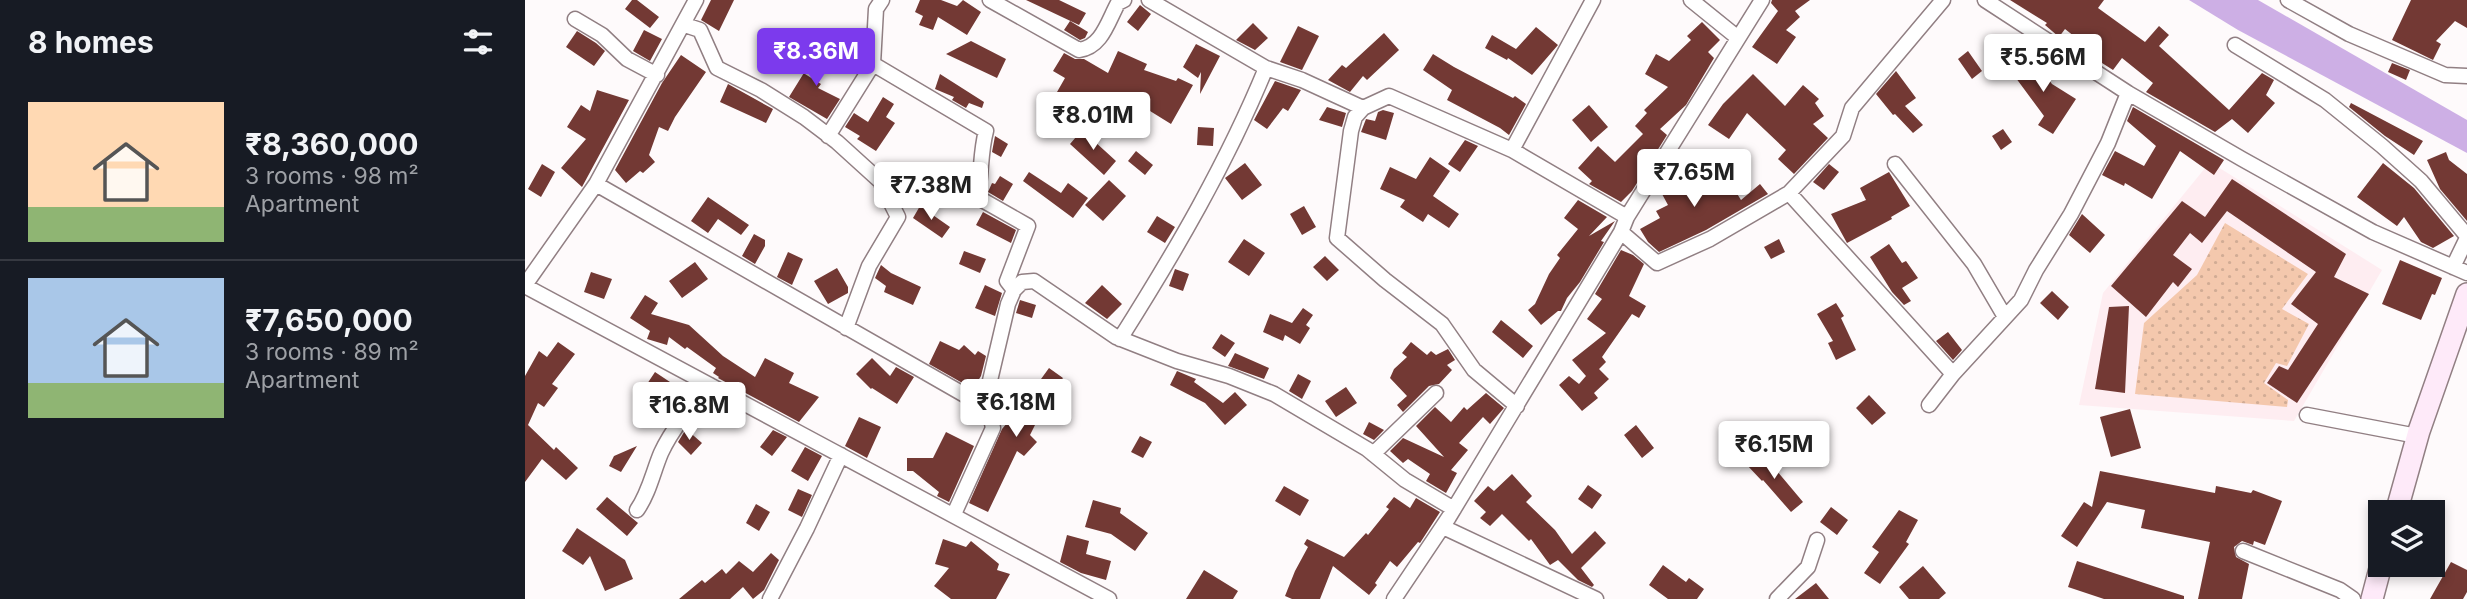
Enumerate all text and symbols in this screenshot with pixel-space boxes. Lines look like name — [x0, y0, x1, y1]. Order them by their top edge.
icon: filters — [459, 23, 497, 61]
text: 8 homes — [28, 24, 154, 60]
pin: ₹8.36M — [759, 28, 873, 88]
pin: ₹5.56M — [1986, 34, 2100, 94]
text: ₹8.36M — [773, 37, 859, 65]
text: ₹5.56M — [2000, 43, 2086, 71]
pin: ₹8.01M — [1036, 92, 1150, 152]
text: ₹8.01M — [1052, 101, 1134, 129]
text: ₹8,360,000 — [245, 126, 418, 162]
icon: home — [84, 130, 168, 214]
pin: ₹7.65M — [1637, 150, 1751, 209]
text: ₹7.65M — [1653, 158, 1735, 186]
text: 3 rooms · 98 m² — [245, 162, 419, 190]
pin: ₹7.38M — [874, 162, 988, 222]
text: ₹7.38M — [890, 171, 972, 199]
text: Apartment — [245, 190, 359, 218]
text: ₹7,650,000 — [245, 302, 413, 338]
icon: home — [84, 306, 168, 390]
text: 3 rooms · 89 m² — [245, 338, 419, 366]
text: Apartment — [245, 366, 359, 394]
pin: ₹6.18M — [959, 380, 1073, 439]
pin: ₹16.8M — [632, 382, 746, 442]
text: ₹6.18M — [976, 388, 1056, 416]
text: ₹16.8M — [649, 391, 729, 419]
pin: ₹6.15M — [1717, 421, 1831, 481]
text: ₹6.15M — [1734, 430, 1814, 458]
map controls — [2368, 500, 2445, 577]
button: layers — [2368, 500, 2445, 577]

